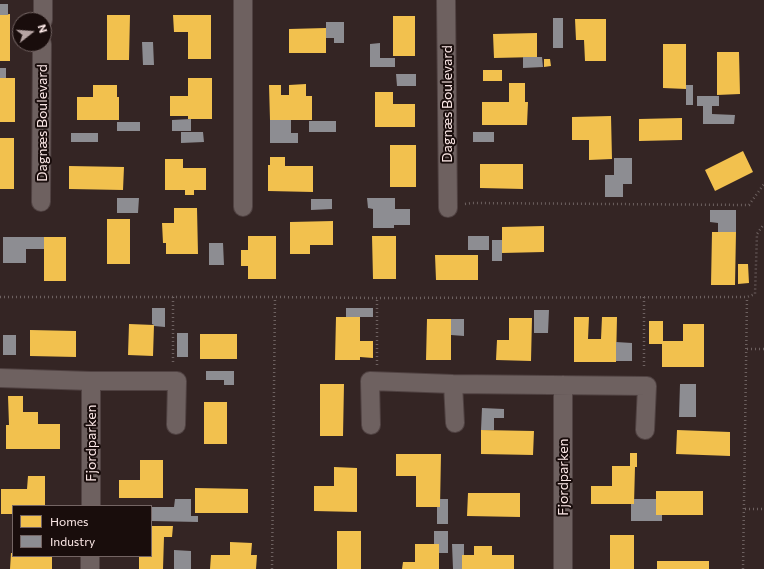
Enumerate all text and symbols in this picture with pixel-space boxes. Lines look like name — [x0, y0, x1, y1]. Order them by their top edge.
north arrow — [12, 12, 52, 52]
text: N — [36, 23, 50, 34]
street label: Dagnæs Boulevard — [439, 45, 455, 163]
street label: Dagnæs Boulevard — [34, 64, 50, 182]
street label: Fjordparken — [83, 404, 99, 482]
street label: Fjordparken — [555, 438, 571, 516]
legend — [12, 505, 152, 557]
text: Homes — [50, 514, 88, 528]
text: Industry — [50, 534, 95, 548]

